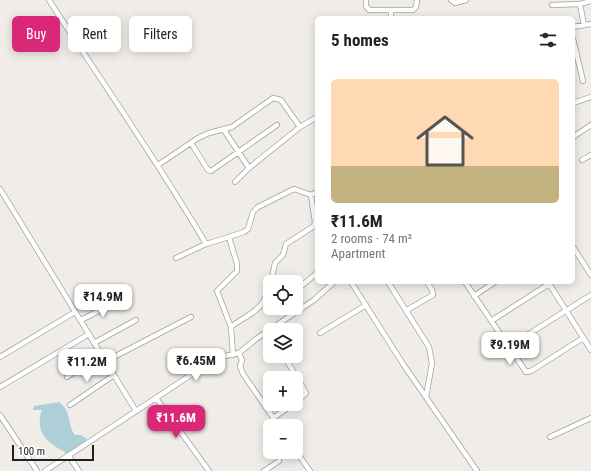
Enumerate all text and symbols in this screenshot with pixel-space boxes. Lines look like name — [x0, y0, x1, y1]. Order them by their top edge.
chip: Buy — [12, 16, 60, 52]
chip: Rent — [68, 16, 121, 52]
chip: Filters — [129, 16, 192, 52]
icon: filters — [537, 29, 559, 51]
text: 5 homes — [331, 30, 389, 50]
icon: home — [409, 105, 481, 177]
text: ₹11.6M — [331, 211, 383, 231]
text: 2 rooms · 74 m² — [331, 231, 412, 246]
text: Apartment — [331, 246, 385, 261]
map controls — [263, 275, 303, 459]
button: locate — [263, 275, 303, 315]
pin: ₹14.9M — [70, 284, 136, 318]
text: ₹14.9M — [83, 289, 123, 304]
button: layers — [263, 323, 303, 363]
pin: ₹9.19M — [477, 332, 543, 366]
text: ₹9.19M — [490, 337, 530, 352]
pin: ₹6.45M — [163, 348, 229, 382]
pin: ₹11.2M — [54, 349, 120, 383]
text: ₹6.45M — [176, 353, 216, 368]
text: ₹11.2M — [67, 354, 107, 369]
button: + — [263, 371, 303, 411]
pin: ₹11.6M — [143, 405, 209, 439]
text: ₹11.6M — [156, 410, 196, 425]
button: − — [263, 419, 303, 459]
scale bar — [12, 443, 94, 462]
text: 100 m — [18, 445, 45, 458]

